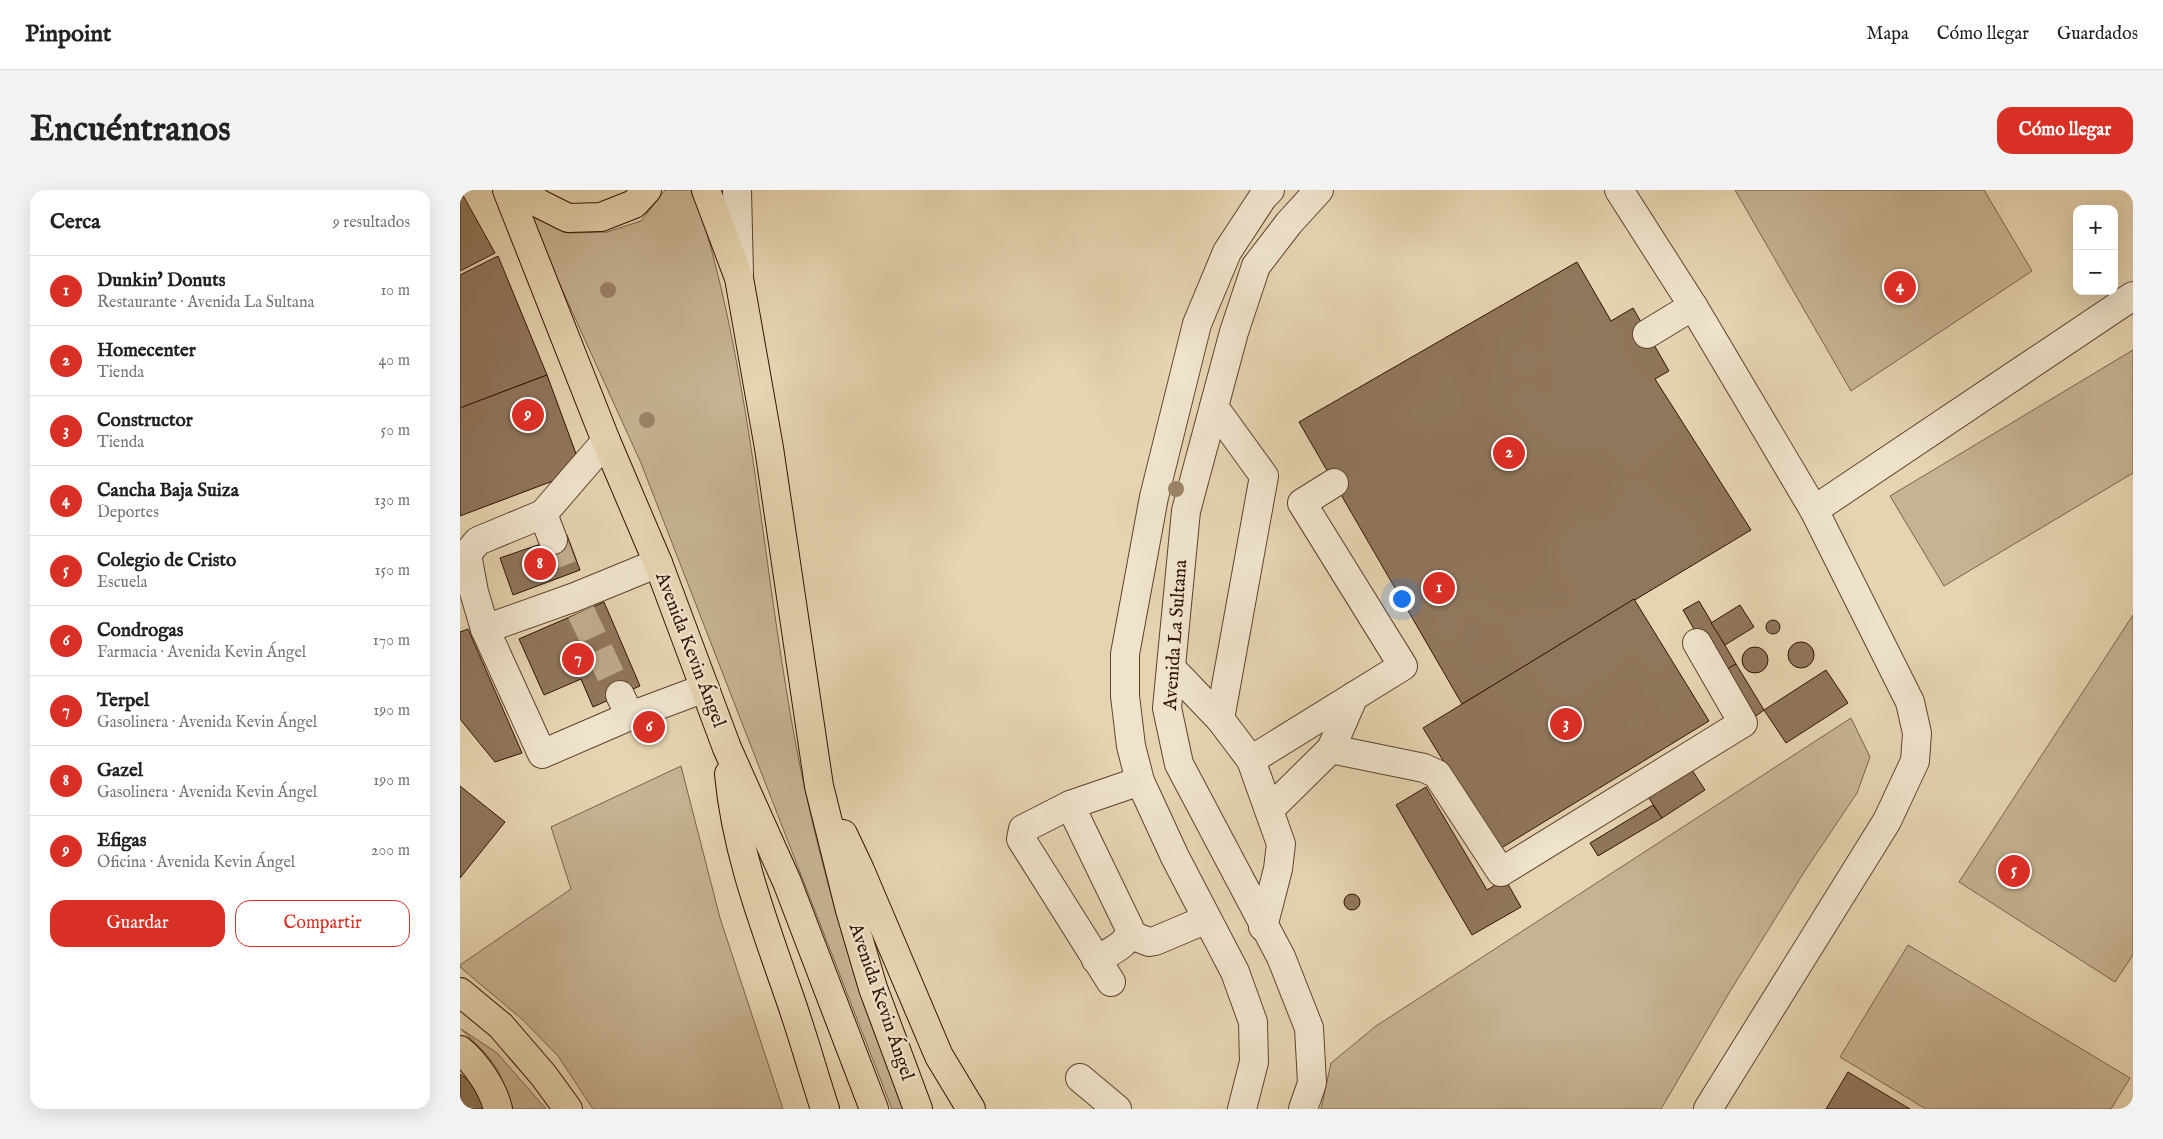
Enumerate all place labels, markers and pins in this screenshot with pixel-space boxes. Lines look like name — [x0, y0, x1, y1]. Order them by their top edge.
pin: 4 — [1884, 268, 1916, 306]
pin: 9 — [512, 396, 544, 434]
pin: 2 — [1493, 434, 1525, 472]
pin: 8 — [524, 545, 556, 583]
pin: 1 — [1423, 569, 1455, 607]
pin: 7 — [562, 640, 594, 678]
pin: 3 — [1550, 705, 1582, 743]
pin: 6 — [633, 708, 665, 746]
pin: 5 — [1998, 852, 2030, 890]

